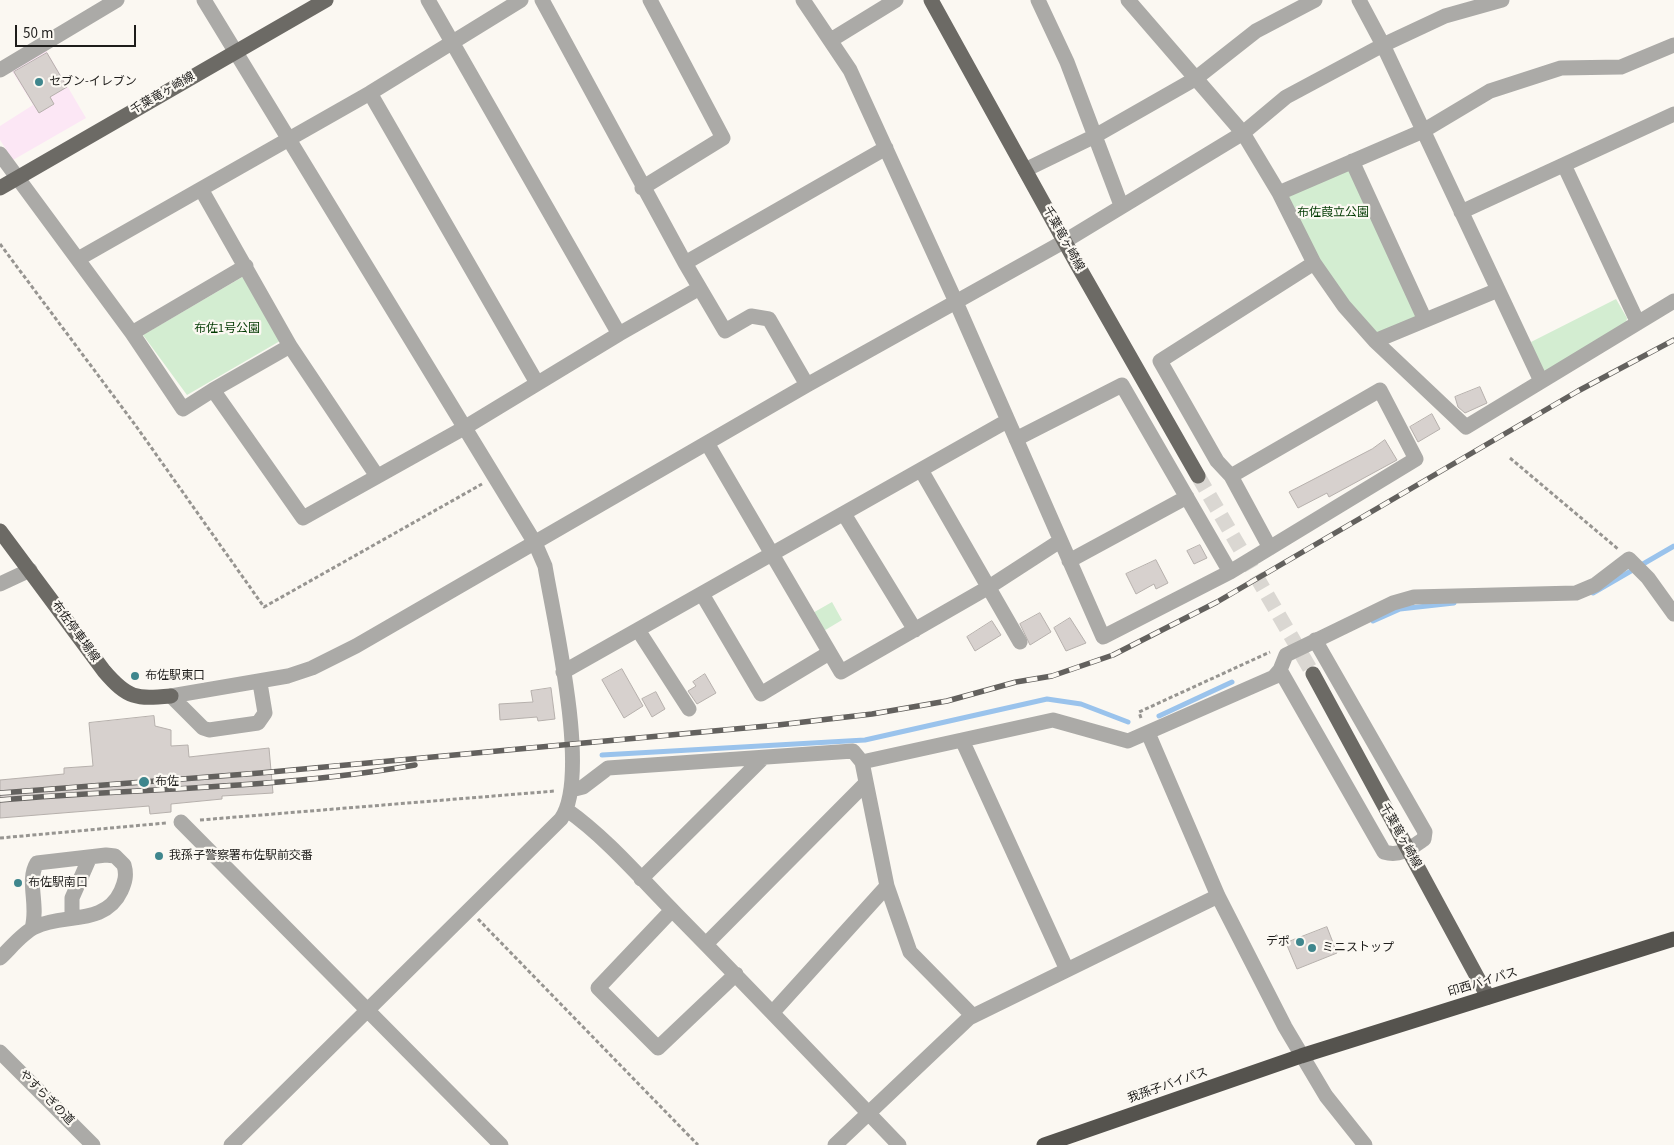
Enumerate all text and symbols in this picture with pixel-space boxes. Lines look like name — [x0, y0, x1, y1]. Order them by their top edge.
scale bar — [18, 15, 139, 47]
text: 50 m — [23, 23, 53, 44]
street label: 千葉竜ヶ崎線 — [128, 70, 198, 118]
place label: セブン-イレブン — [49, 75, 137, 89]
marker: セブン-イレブン — [33, 76, 45, 88]
street label: 千葉竜ヶ崎線 — [1039, 204, 1087, 274]
park label: 布佐葭立公園 — [1297, 206, 1369, 220]
park label: 布佐1号公園 — [194, 322, 260, 336]
street label: 布佐停車場線 — [48, 599, 102, 665]
place label: 布佐駅東口 — [145, 669, 205, 683]
marker: 布佐駅東口 — [129, 670, 141, 682]
marker: 布佐 — [137, 775, 151, 789]
place label: 布佐 — [155, 775, 179, 789]
street label: 千葉竜ヶ崎線 — [1376, 801, 1424, 871]
place label: 我孫子警察署布佐駅前交番 — [169, 849, 313, 863]
marker: 我孫子警察署布佐駅前交番 — [153, 850, 165, 862]
place label: 布佐駅南口 — [28, 876, 88, 890]
marker: 布佐駅南口 — [12, 877, 24, 889]
place label: デポ — [1266, 935, 1290, 949]
marker: デポ — [1294, 936, 1306, 948]
place label: ミニストップ — [1322, 941, 1394, 955]
marker: ミニストップ — [1306, 942, 1318, 954]
street label: 印西バイパス — [1446, 966, 1520, 1000]
street label: 我孫子バイパス — [1126, 1066, 1210, 1106]
street label: やすらぎの道 — [15, 1067, 77, 1129]

